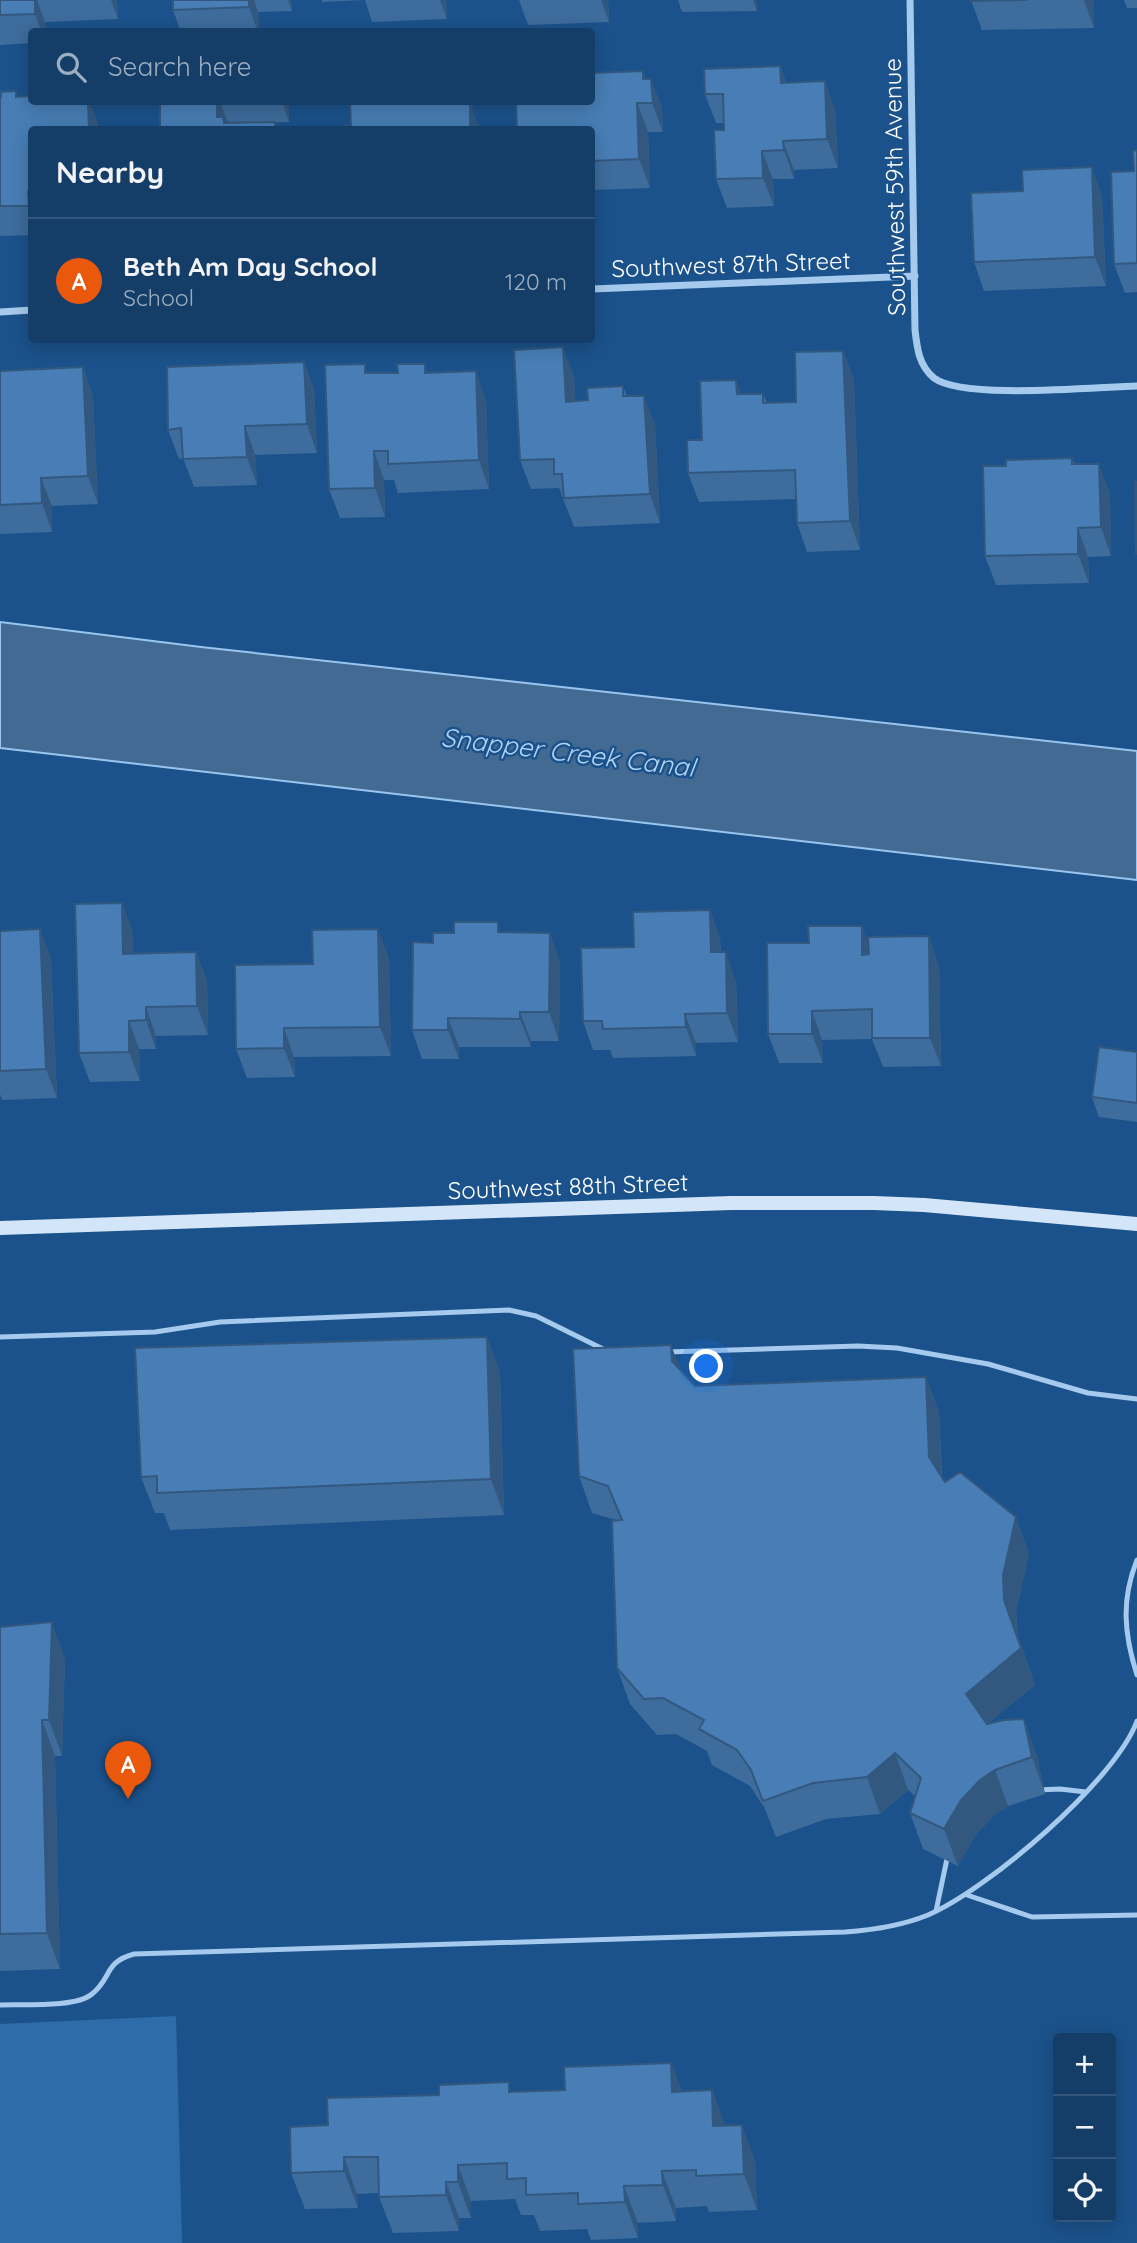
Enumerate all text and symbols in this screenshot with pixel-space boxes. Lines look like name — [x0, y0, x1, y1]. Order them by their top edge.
search box — [28, 28, 595, 105]
icon: search — [52, 48, 90, 86]
text: Search here — [108, 50, 252, 83]
street label: Southwest 59th Avenue — [877, 58, 911, 316]
text: Nearby — [56, 153, 164, 191]
street label: Southwest 87th Street — [611, 245, 851, 283]
text: Beth Am Day School — [123, 250, 378, 283]
text: A — [72, 267, 86, 296]
text: 120 m — [505, 267, 567, 296]
text: School — [123, 283, 194, 312]
water label: Snapper Creek Canal — [439, 720, 700, 784]
street label: Southwest 88th Street — [447, 1167, 689, 1205]
your location — [689, 1349, 723, 1383]
pin: A — [105, 1741, 151, 1799]
map controls — [1053, 2033, 1116, 2222]
button: + — [1053, 2033, 1116, 2096]
button: − — [1053, 2096, 1116, 2159]
button: locate — [1053, 2159, 1116, 2222]

